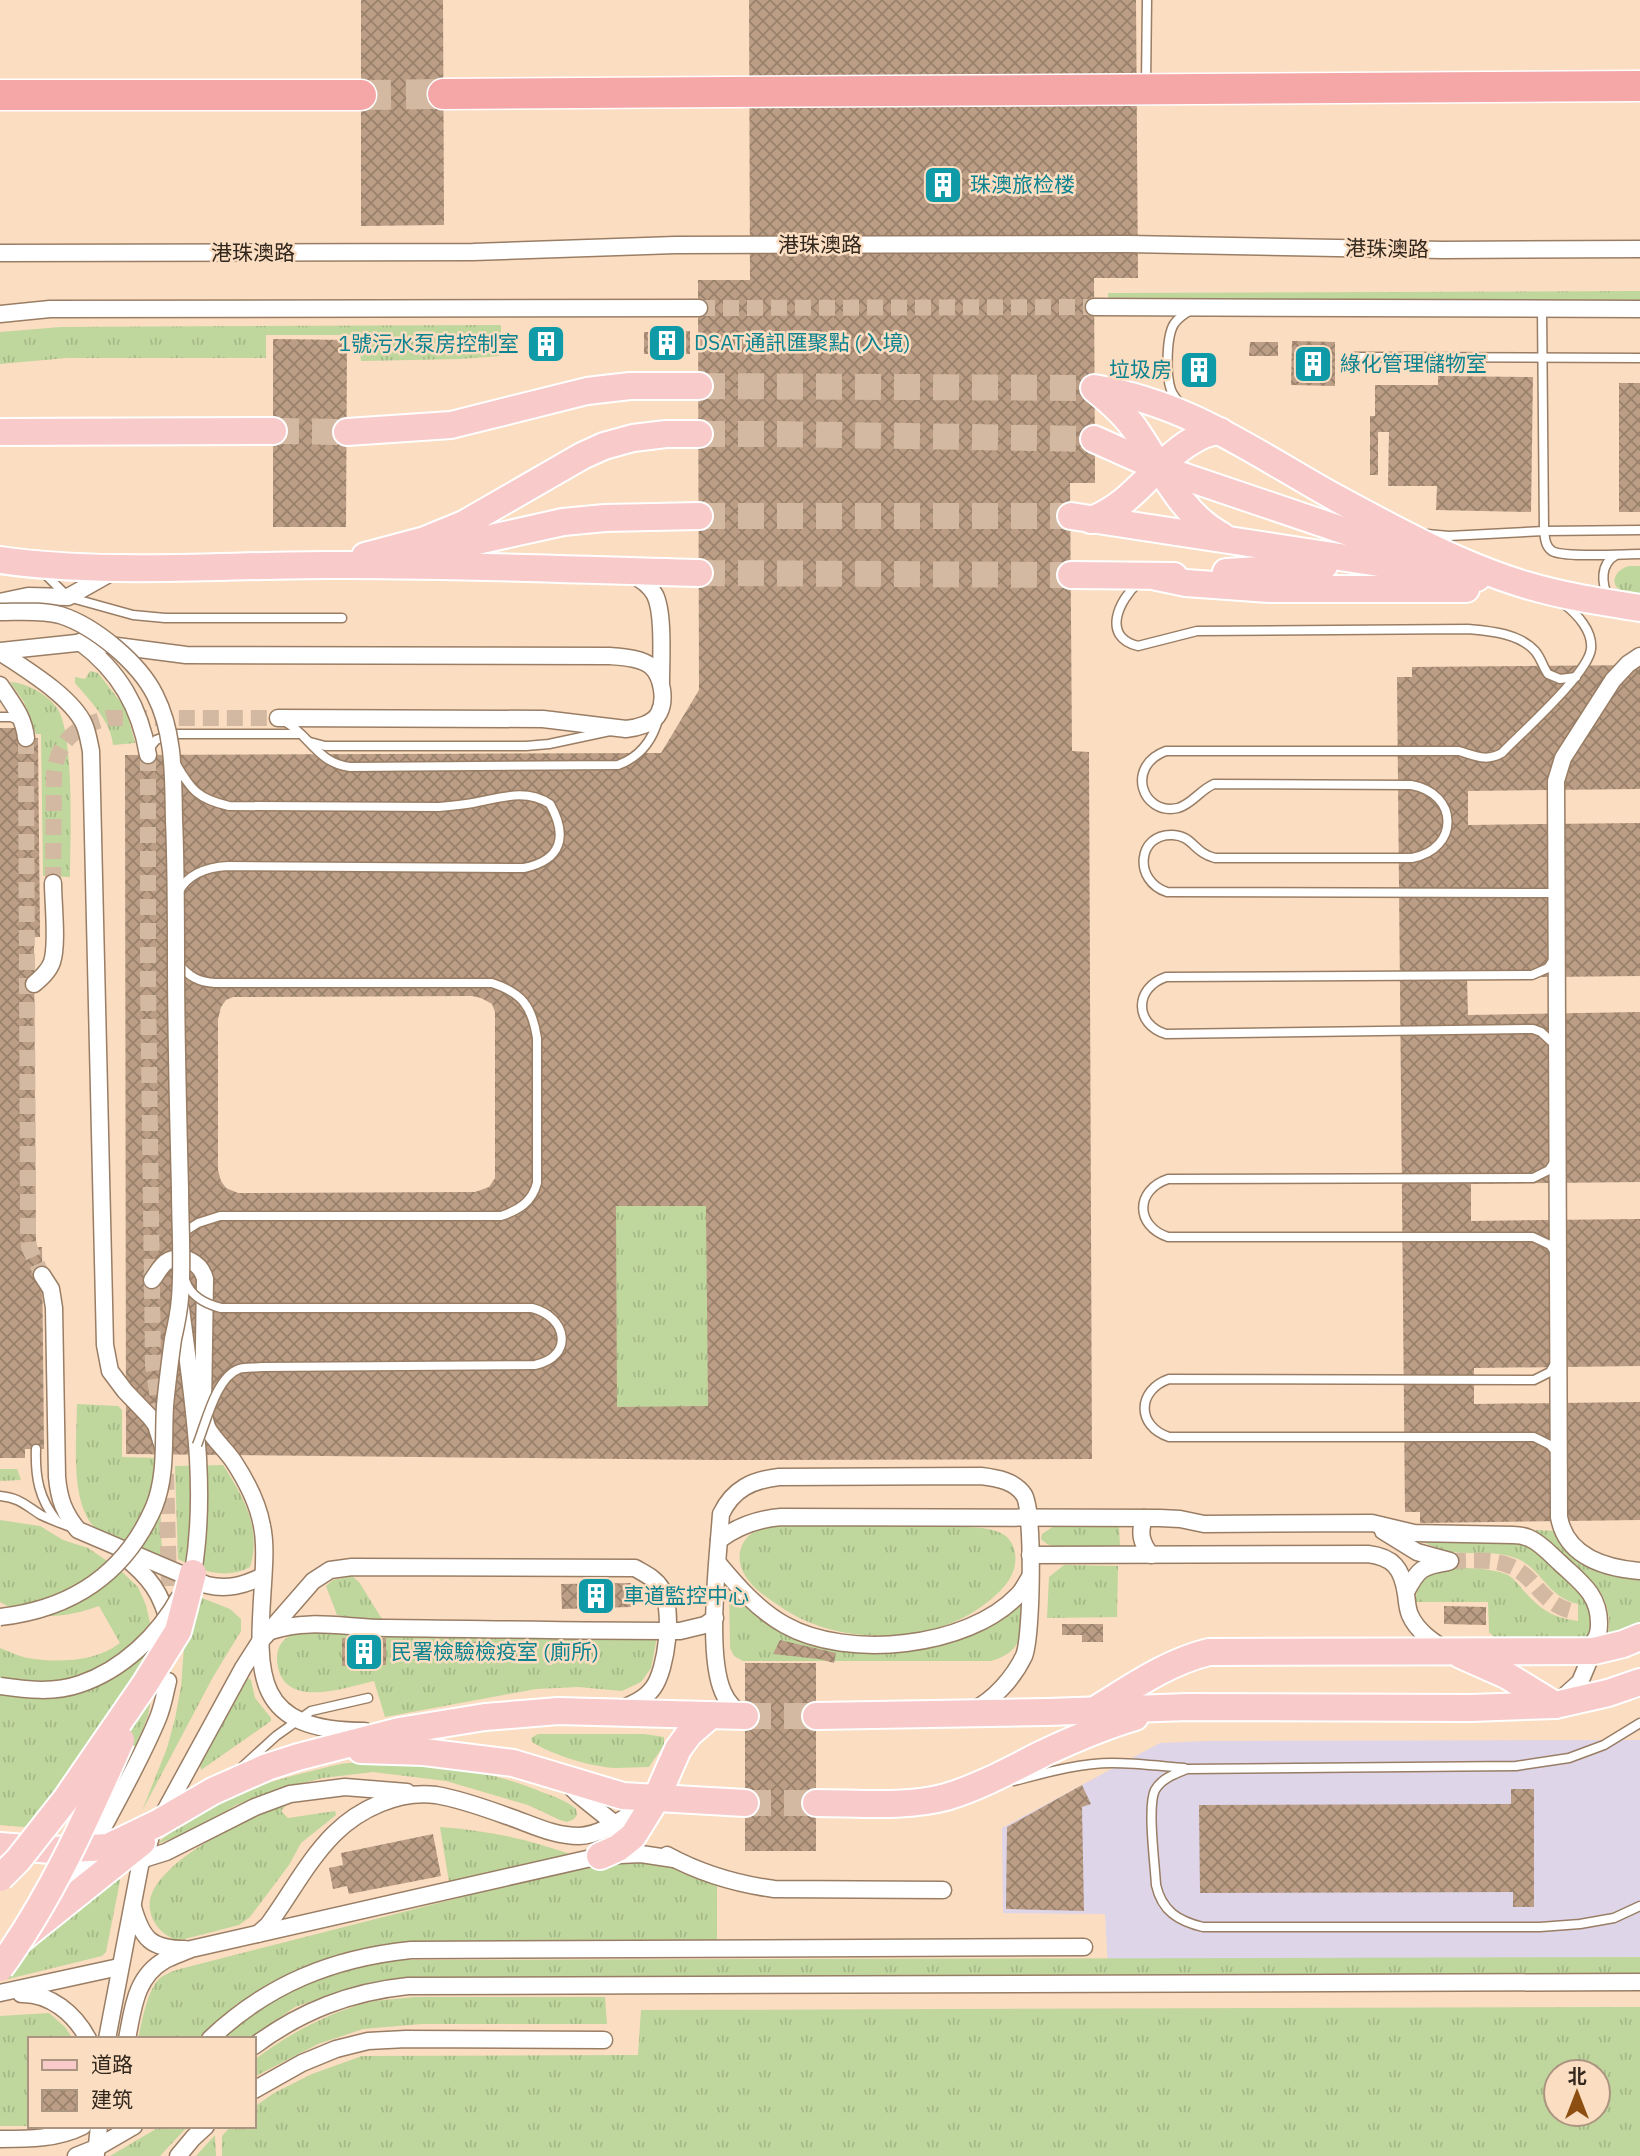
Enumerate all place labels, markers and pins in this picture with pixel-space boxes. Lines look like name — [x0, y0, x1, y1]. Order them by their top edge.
building icon: 珠澳旅检楼 — [922, 164, 964, 206]
place label: 珠澳旅检楼 — [970, 170, 1075, 198]
building icon: DSAT通訊匯聚點 (入境) — [646, 322, 688, 364]
building icon: 1號污水泵房控制室 — [525, 323, 567, 365]
place label: DSAT通訊匯聚點 (入境) — [694, 328, 910, 356]
place label: 1號污水泵房控制室 — [338, 329, 519, 357]
building icon: 綠化管理儲物室 — [1292, 343, 1334, 385]
building icon: 垃圾房 — [1178, 349, 1220, 391]
place label: 綠化管理儲物室 — [1340, 349, 1487, 377]
place label: 垃圾房 — [1109, 355, 1172, 383]
building icon: 車道監控中心 — [575, 1575, 617, 1617]
place label: 車道監控中心 — [623, 1581, 749, 1609]
building icon: 民署檢驗檢疫室 (廁所) — [343, 1631, 385, 1673]
place label: 民署檢驗檢疫室 (廁所) — [391, 1637, 599, 1665]

